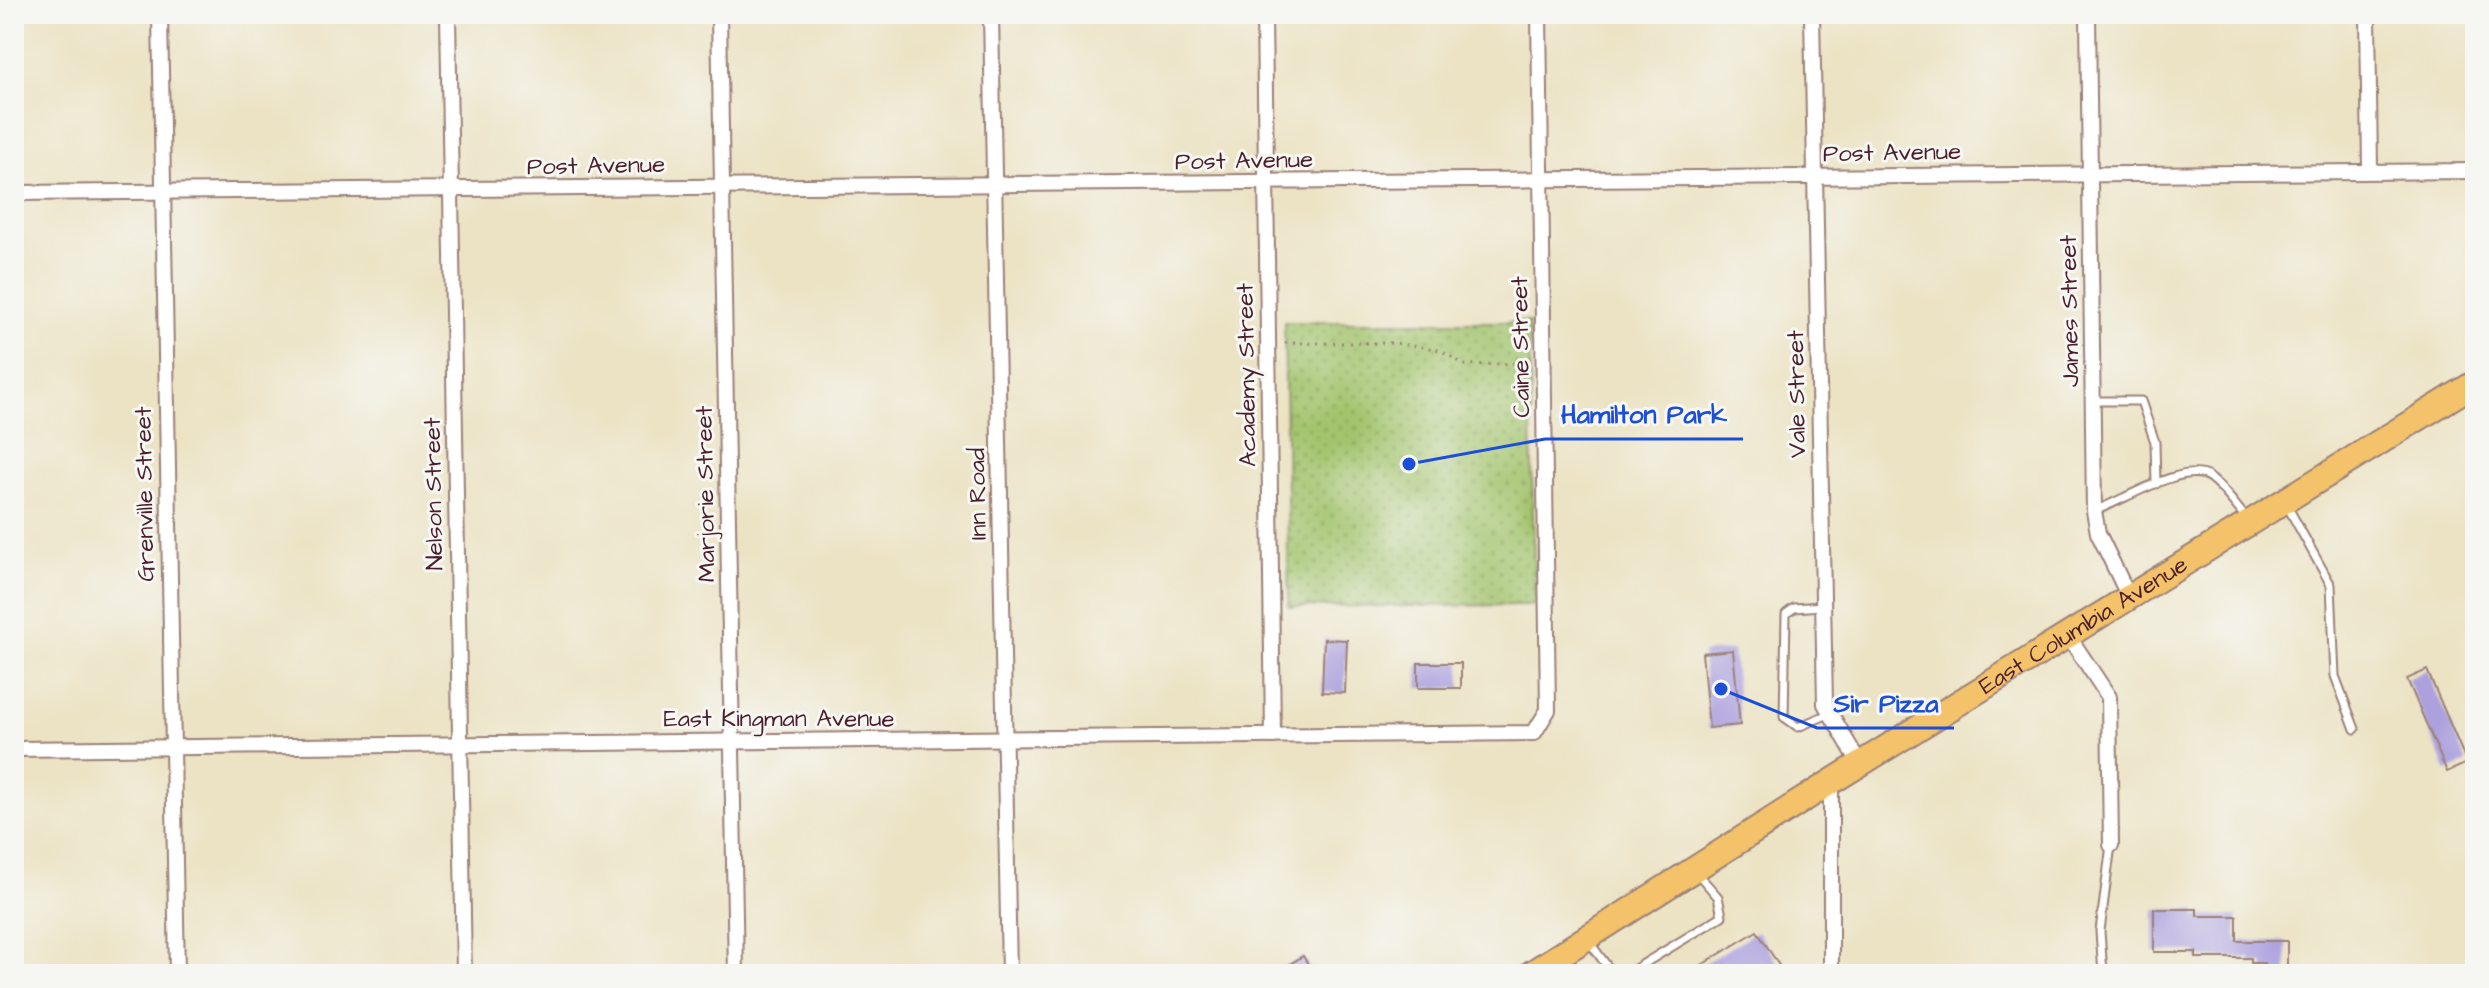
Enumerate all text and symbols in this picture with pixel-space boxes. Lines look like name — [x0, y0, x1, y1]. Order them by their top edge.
street label: Post Avenue — [1823, 135, 1961, 171]
street label: Post Avenue — [1175, 143, 1313, 179]
street label: Post Avenue — [527, 148, 665, 184]
street label: James Street — [2052, 234, 2088, 387]
street label: Caine Street — [1503, 276, 1539, 418]
street label: Academy Street — [1228, 283, 1267, 467]
street label: Vale Street — [1779, 330, 1815, 458]
callout: Hamilton Park — [1545, 389, 1743, 439]
text: Hamilton Park — [1561, 397, 1728, 433]
street label: Marjorie Street — [687, 405, 725, 583]
street label: Grenville Street — [126, 406, 164, 582]
street label: Nelson Street — [416, 417, 452, 571]
street label: Inn Road — [960, 448, 996, 540]
street label: East Columbia Avenue — [1973, 548, 2194, 703]
callout: Sir Pizza — [1817, 678, 1954, 728]
text: Sir Pizza — [1833, 686, 1939, 722]
street label: East Kingman Avenue — [664, 702, 894, 737]

